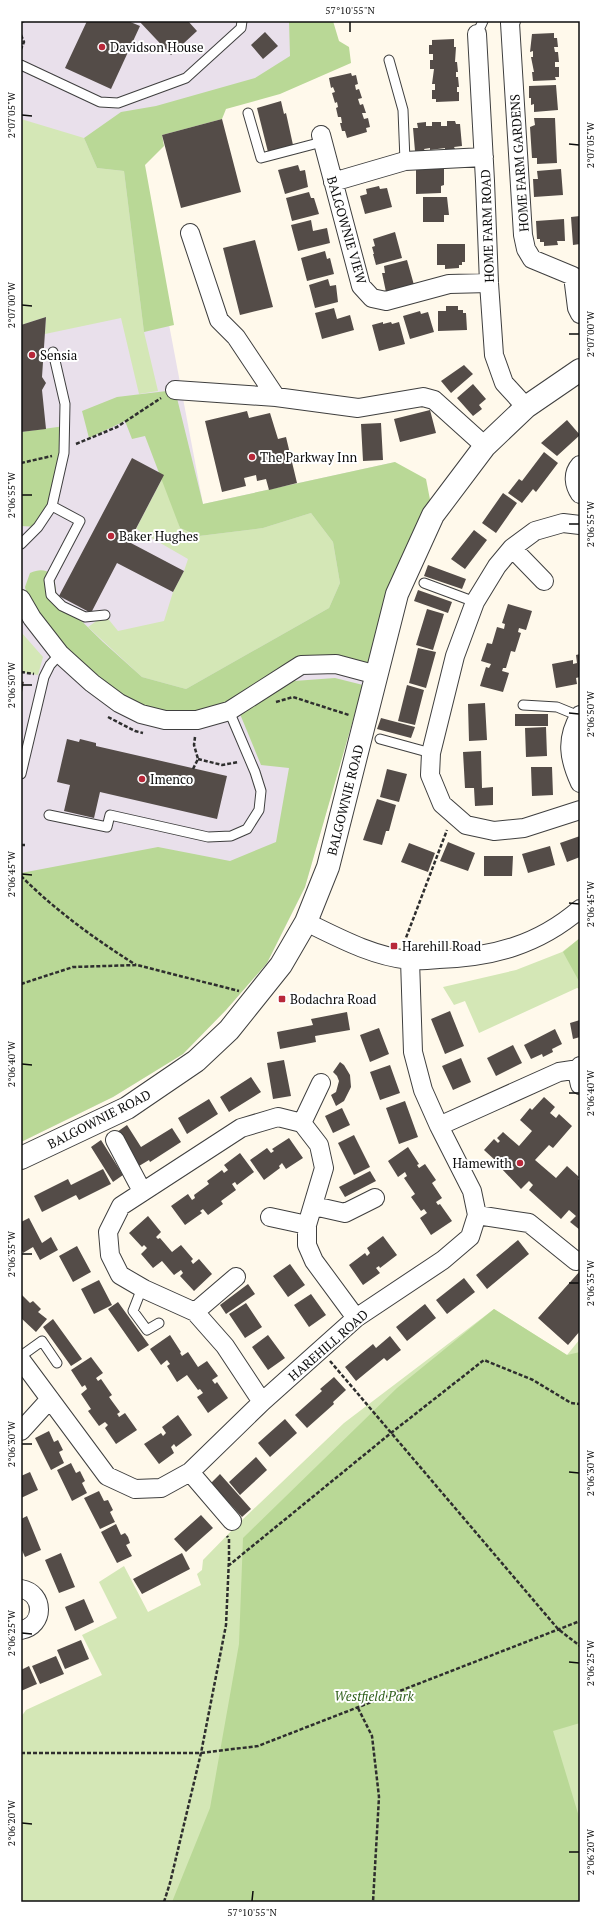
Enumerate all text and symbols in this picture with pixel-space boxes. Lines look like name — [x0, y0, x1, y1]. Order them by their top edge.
text: 57°10'55"N — [325, 4, 375, 17]
place label: Davidson House — [110, 38, 203, 56]
marker: Davidson House — [97, 42, 107, 52]
text: 2°07'05"W — [5, 91, 18, 138]
street label: HOME FARM GARDENS — [505, 93, 533, 233]
text: 2°07'05"W — [584, 121, 597, 168]
street label: HOME FARM ROAD — [476, 169, 498, 283]
street label: BALGOWNIE VIEW — [323, 174, 371, 287]
text: 2°07'00"W — [5, 281, 18, 328]
text: 2°07'00"W — [584, 310, 597, 357]
place label: Sensia — [40, 346, 78, 364]
marker: Sensia — [27, 350, 37, 360]
place label: The Parkway Inn — [260, 448, 357, 466]
marker: The Parkway Inn — [247, 452, 257, 462]
text: 2°06'55"W — [5, 471, 18, 518]
text: 2°06'55"W — [584, 500, 597, 547]
place label: Baker Hughes — [119, 527, 198, 545]
marker: Baker Hughes — [106, 531, 116, 541]
text: 2°06'50"W — [5, 661, 18, 708]
text: 2°06'50"W — [584, 690, 597, 737]
street label: BALGOWNIE ROAD — [323, 743, 367, 857]
place label: Imenco — [150, 770, 193, 788]
marker: Imenco — [137, 774, 147, 784]
text: 2°06'45"W — [5, 850, 18, 897]
text: 2°06'45"W — [584, 880, 597, 927]
place label: Harehill Road — [402, 937, 481, 955]
marker: Harehill Road — [389, 941, 399, 951]
place label: Bodachra Road — [290, 990, 376, 1008]
marker: Bodachra Road — [277, 994, 287, 1004]
text: 2°06'40"W — [5, 1040, 18, 1087]
text: 2°06'40"W — [584, 1069, 597, 1116]
street label: BALGOWNIE ROAD — [44, 1085, 154, 1153]
place label: Hamewith — [452, 1154, 512, 1172]
marker: Hamewith — [515, 1158, 525, 1168]
text: 2°06'35"W — [5, 1230, 18, 1277]
text: 2°06'35"W — [584, 1259, 597, 1306]
street label: HAREHILL ROAD — [284, 1305, 372, 1385]
text: 2°06'30"W — [5, 1420, 18, 1467]
text: 2°06'30"W — [584, 1449, 597, 1496]
text: 2°06'25"W — [5, 1609, 18, 1656]
text: 2°06'25"W — [584, 1639, 597, 1686]
park label: Westfield Park — [334, 1687, 414, 1705]
text: 2°06'20"W — [5, 1799, 18, 1846]
text: 2°06'20"W — [584, 1828, 597, 1875]
text: 57°10'55"N — [227, 1906, 277, 1919]

